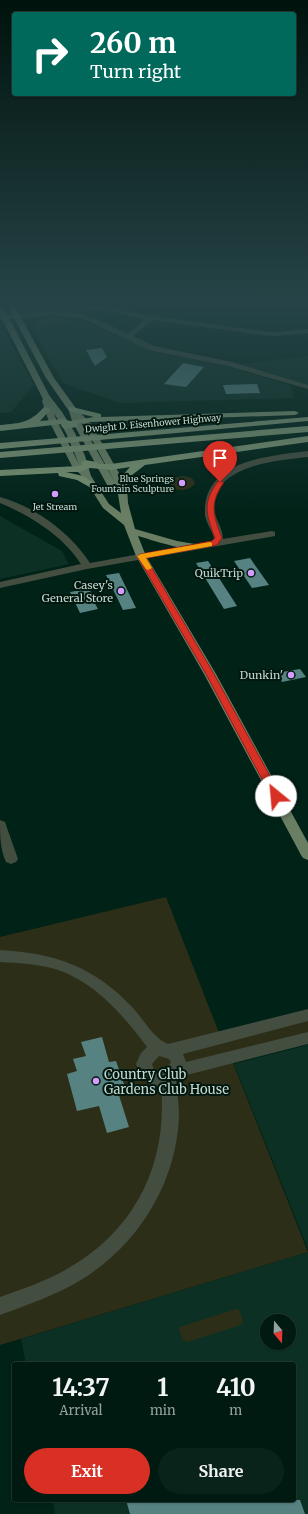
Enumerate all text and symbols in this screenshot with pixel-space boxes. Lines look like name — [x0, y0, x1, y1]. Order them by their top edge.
text: 260 m — [90, 25, 176, 61]
icon: right — [24, 28, 76, 80]
text: Turn right — [90, 60, 181, 83]
street label: Dwight D. Eisenhower Highway — [84, 411, 222, 434]
pin — [203, 441, 237, 482]
icon: arrive — [209, 447, 231, 469]
place label: Blue Springs Fountain Sculpture — [91, 473, 175, 494]
marker: Blue Springs Fountain Sculpture — [177, 478, 187, 488]
marker: Jet Stream — [50, 489, 60, 499]
place label: Jet Stream — [32, 501, 77, 512]
place label: QuikTrip — [195, 566, 243, 580]
marker: QuikTrip — [246, 568, 256, 578]
place label: Casey's General Store — [42, 578, 113, 605]
marker: Casey's General Store — [116, 586, 126, 596]
place label: Dunkin' — [240, 668, 283, 682]
marker: Dunkin' — [286, 670, 296, 680]
position arrow — [255, 775, 297, 817]
place label: Country Club Gardens Club House — [104, 1066, 229, 1098]
marker: Country Club Gardens Club House — [91, 1076, 101, 1086]
north arrow — [260, 1314, 296, 1350]
map controls — [260, 1314, 296, 1350]
text: 14:37 — [52, 1372, 110, 1403]
text: 1 — [157, 1372, 168, 1403]
text: 410 — [216, 1372, 256, 1403]
text: Arrival — [59, 1402, 103, 1419]
text: min — [150, 1402, 176, 1419]
text: m — [229, 1402, 242, 1419]
button: Exit — [24, 1448, 150, 1494]
button: Share — [158, 1448, 284, 1494]

